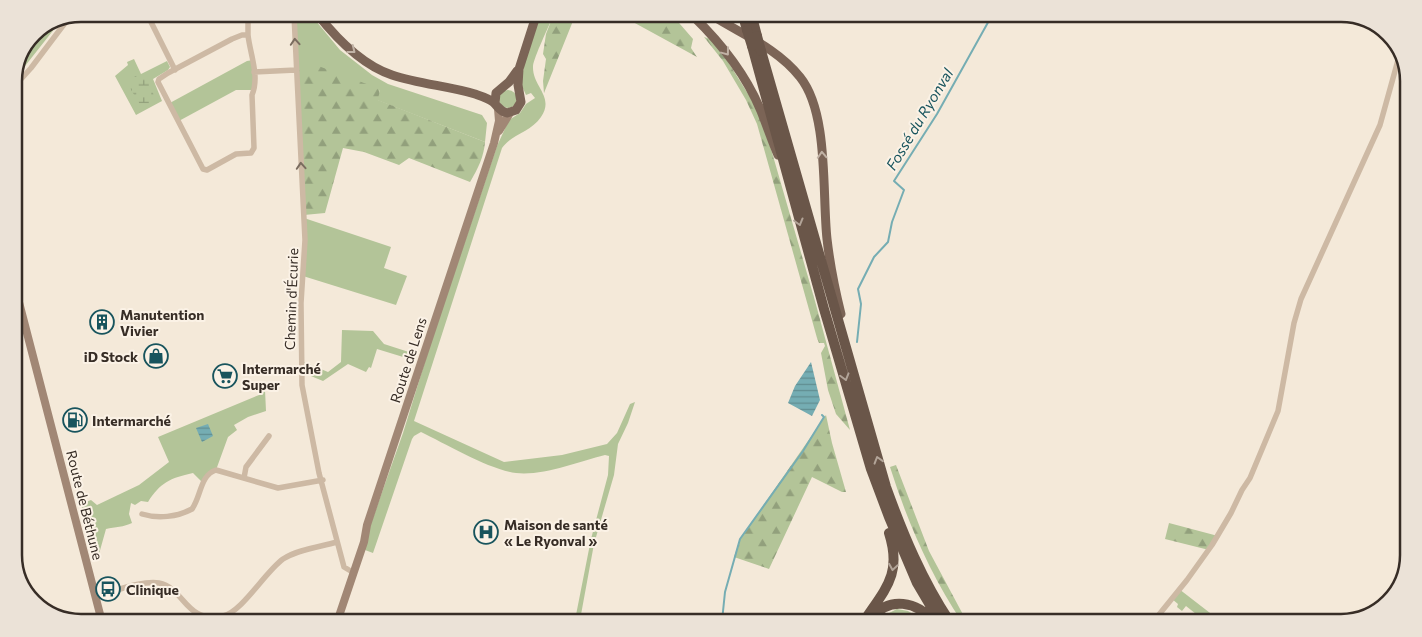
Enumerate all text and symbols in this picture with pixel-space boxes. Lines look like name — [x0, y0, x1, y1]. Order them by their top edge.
one-way arrow — [289, 38, 300, 46]
one-way arrow — [346, 44, 355, 52]
one-way arrow — [720, 46, 728, 55]
water label: Fossé du Ryonval — [882, 64, 957, 173]
one-way arrow — [817, 151, 827, 158]
one-way arrow — [295, 162, 306, 170]
one-way arrow — [794, 217, 804, 225]
street label: Chemin d'Écurie — [281, 248, 301, 350]
place label: Manutention Vivier — [120, 306, 204, 339]
building icon: Manutention Vivier — [89, 309, 115, 335]
street label: Route de Lens — [386, 315, 430, 405]
shop icon: iD Stock — [143, 343, 169, 369]
place label: iD Stock — [84, 348, 138, 365]
place label: Intermarché Super — [242, 360, 321, 393]
supermarket icon: Intermarché Super — [212, 363, 238, 389]
one-way arrow — [839, 373, 849, 381]
fuel station icon: Intermarché — [62, 407, 88, 433]
place label: Intermarché — [92, 412, 171, 429]
street label: Route de Béthune — [63, 448, 107, 562]
one-way arrow — [874, 457, 884, 465]
place label: Maison de santé « Le Ryonval » — [504, 516, 608, 549]
hospital icon: Maison de santé « Le Ryonval » — [473, 519, 499, 545]
one-way arrow — [888, 563, 899, 571]
bus stop icon: Clinique — [95, 576, 121, 602]
place label: Clinique — [126, 581, 179, 598]

